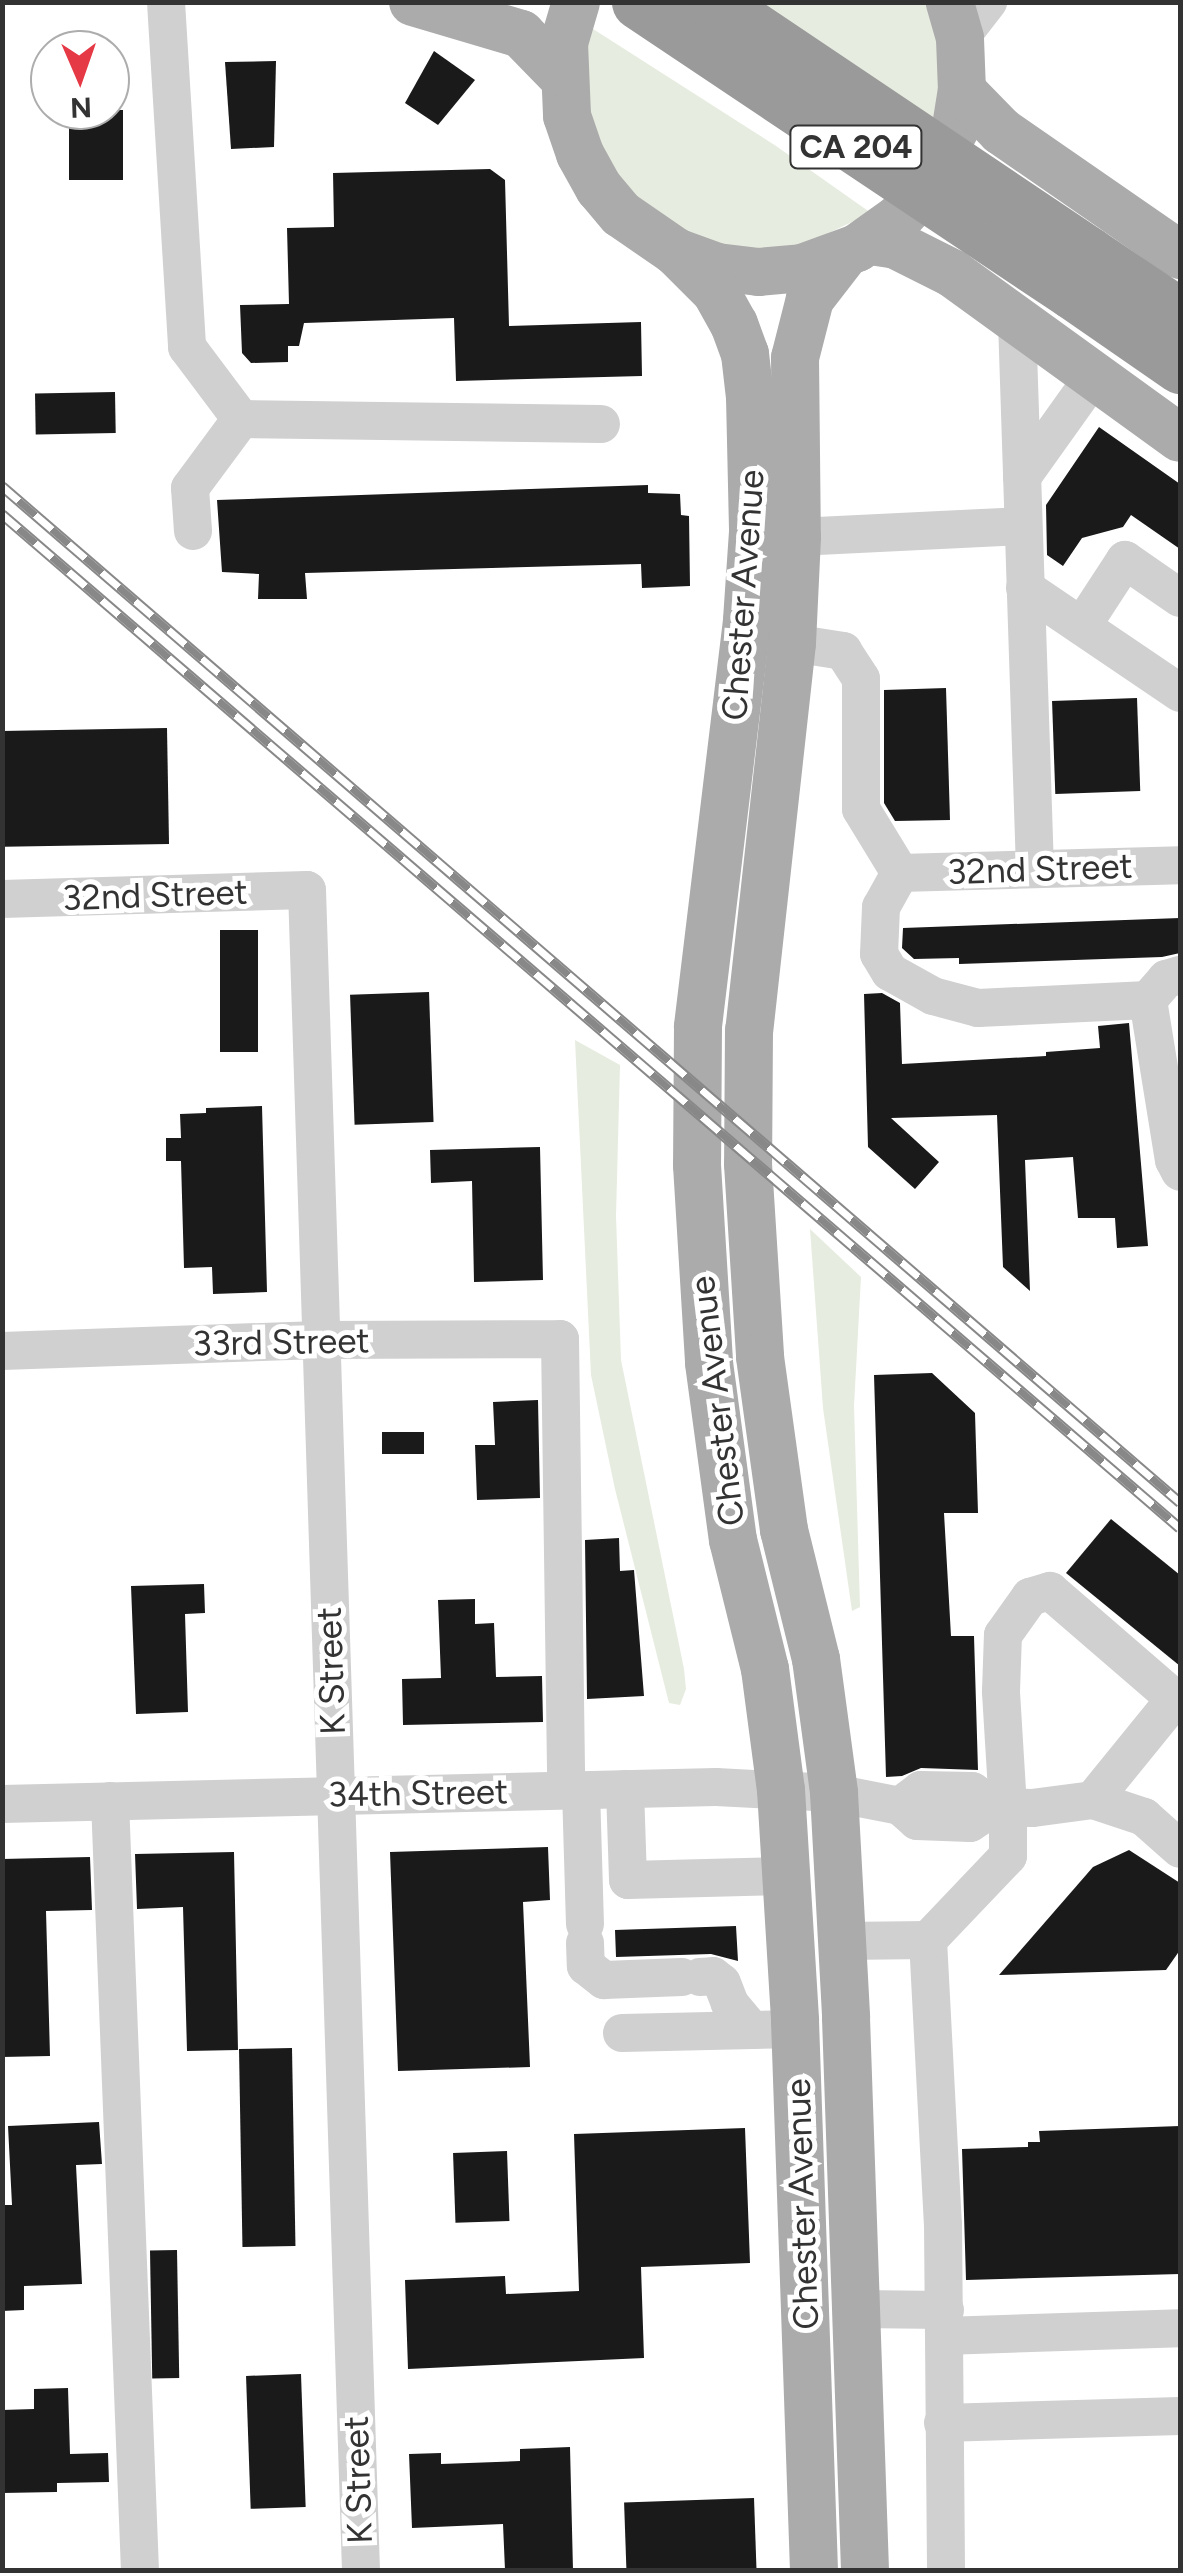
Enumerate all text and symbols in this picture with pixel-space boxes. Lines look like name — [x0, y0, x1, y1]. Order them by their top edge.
north arrow — [30, 30, 130, 130]
text: N — [70, 91, 92, 125]
road number: CA 204 — [788, 120, 924, 174]
street label: Chester Avenue — [713, 468, 773, 722]
street label: 32nd Street — [947, 845, 1133, 893]
street label: 32nd Street — [62, 871, 248, 919]
street label: Chester Avenue — [681, 1274, 753, 1528]
street label: 33rd Street — [192, 1319, 370, 1365]
street label: K Street — [308, 1606, 354, 1736]
street label: 34th Street — [328, 1770, 508, 1816]
street label: Chester Avenue — [777, 2078, 827, 2330]
street label: K Street — [335, 2415, 381, 2545]

